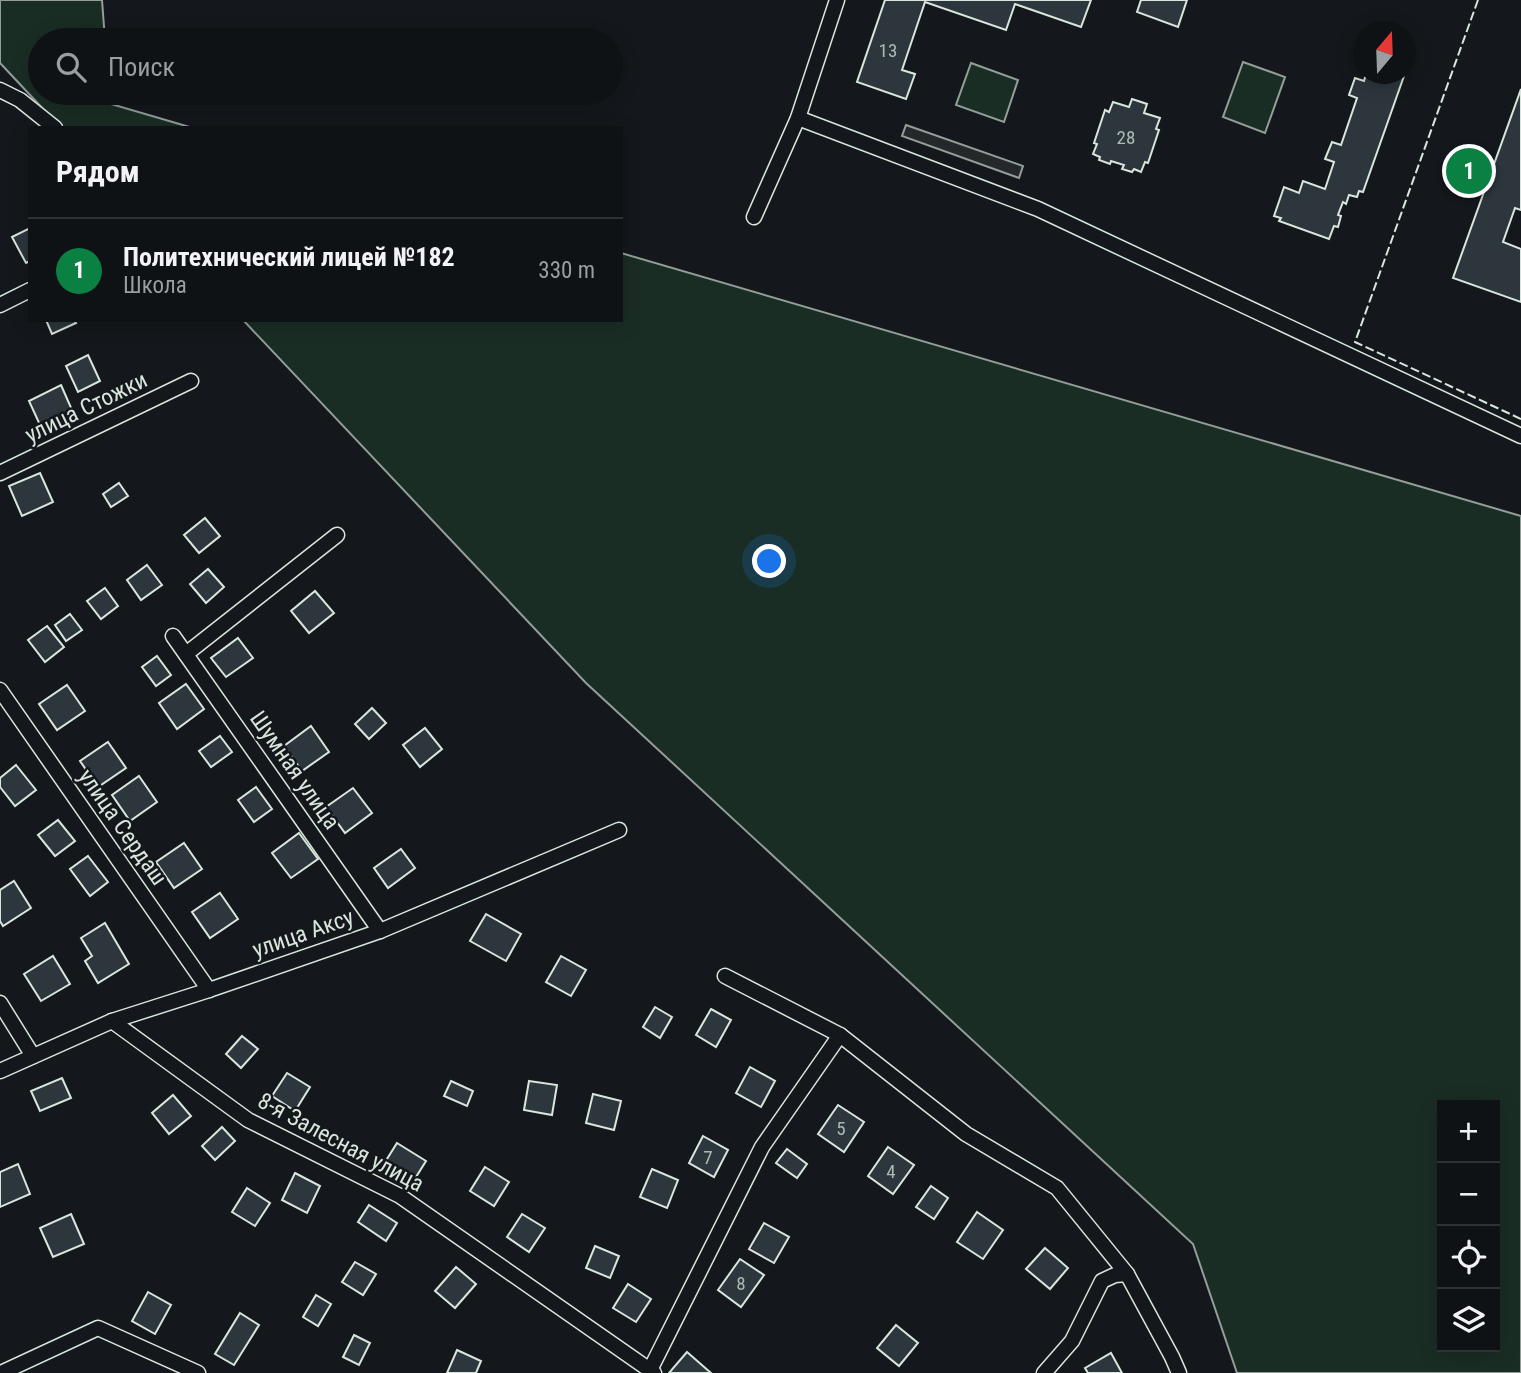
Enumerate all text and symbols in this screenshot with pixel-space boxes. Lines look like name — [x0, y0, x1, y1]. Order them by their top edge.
north arrow — [1353, 21, 1416, 84]
search box — [28, 28, 623, 105]
house number: 13 — [879, 39, 897, 62]
icon: search — [52, 48, 90, 86]
text: Поиск — [108, 52, 175, 82]
house number: 28 — [1117, 126, 1135, 149]
pin: 1 — [1446, 145, 1492, 197]
text: Рядом — [56, 154, 140, 189]
text: Политехнический лицей №182 — [123, 242, 455, 272]
text: 1 — [73, 257, 85, 284]
text: 330 m — [538, 257, 595, 284]
text: Школа — [123, 272, 187, 299]
street label: улица Стожки — [21, 366, 152, 449]
your location — [752, 544, 786, 578]
street label: Шумная улица — [244, 706, 345, 835]
street label: улица Сердаш — [73, 764, 172, 891]
street label: улица Аксу — [249, 903, 358, 963]
street label: 8-я Залесная улица — [253, 1087, 428, 1198]
map controls — [1437, 1100, 1500, 1352]
button: + — [1437, 1100, 1500, 1163]
house number: 5 — [836, 1117, 846, 1140]
house number: 7 — [703, 1146, 713, 1169]
house number: 4 — [886, 1160, 896, 1183]
button: − — [1437, 1163, 1500, 1226]
button: locate — [1437, 1226, 1500, 1289]
house number: 8 — [736, 1272, 746, 1295]
button: layers — [1437, 1289, 1500, 1352]

